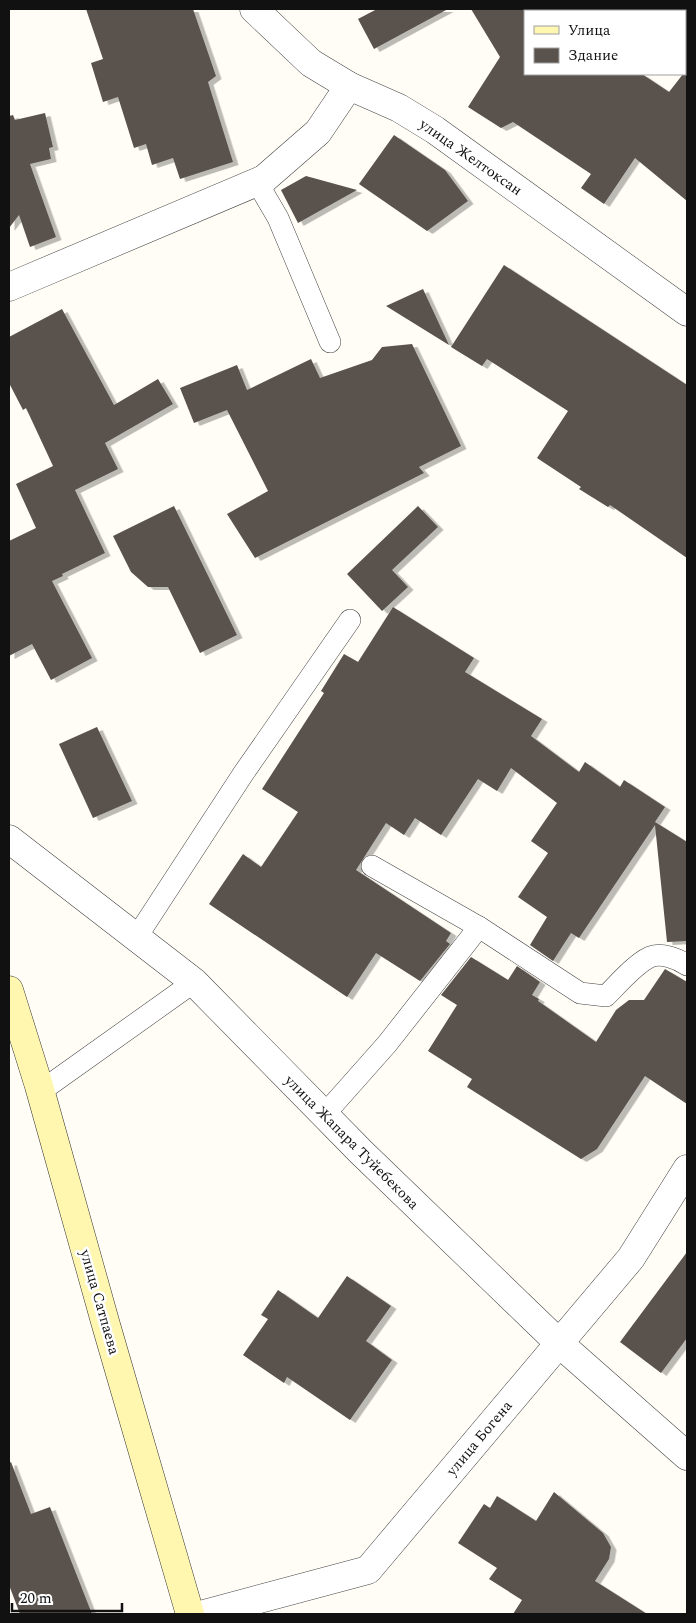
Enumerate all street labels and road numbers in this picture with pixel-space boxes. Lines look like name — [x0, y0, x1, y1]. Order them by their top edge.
street label: улица Желтоксан — [414, 113, 527, 202]
street label: улица Жапара Туйебекова — [278, 1069, 425, 1215]
street label: улица Сатпаева — [73, 1246, 126, 1358]
street label: улица Богена — [440, 1395, 518, 1482]

